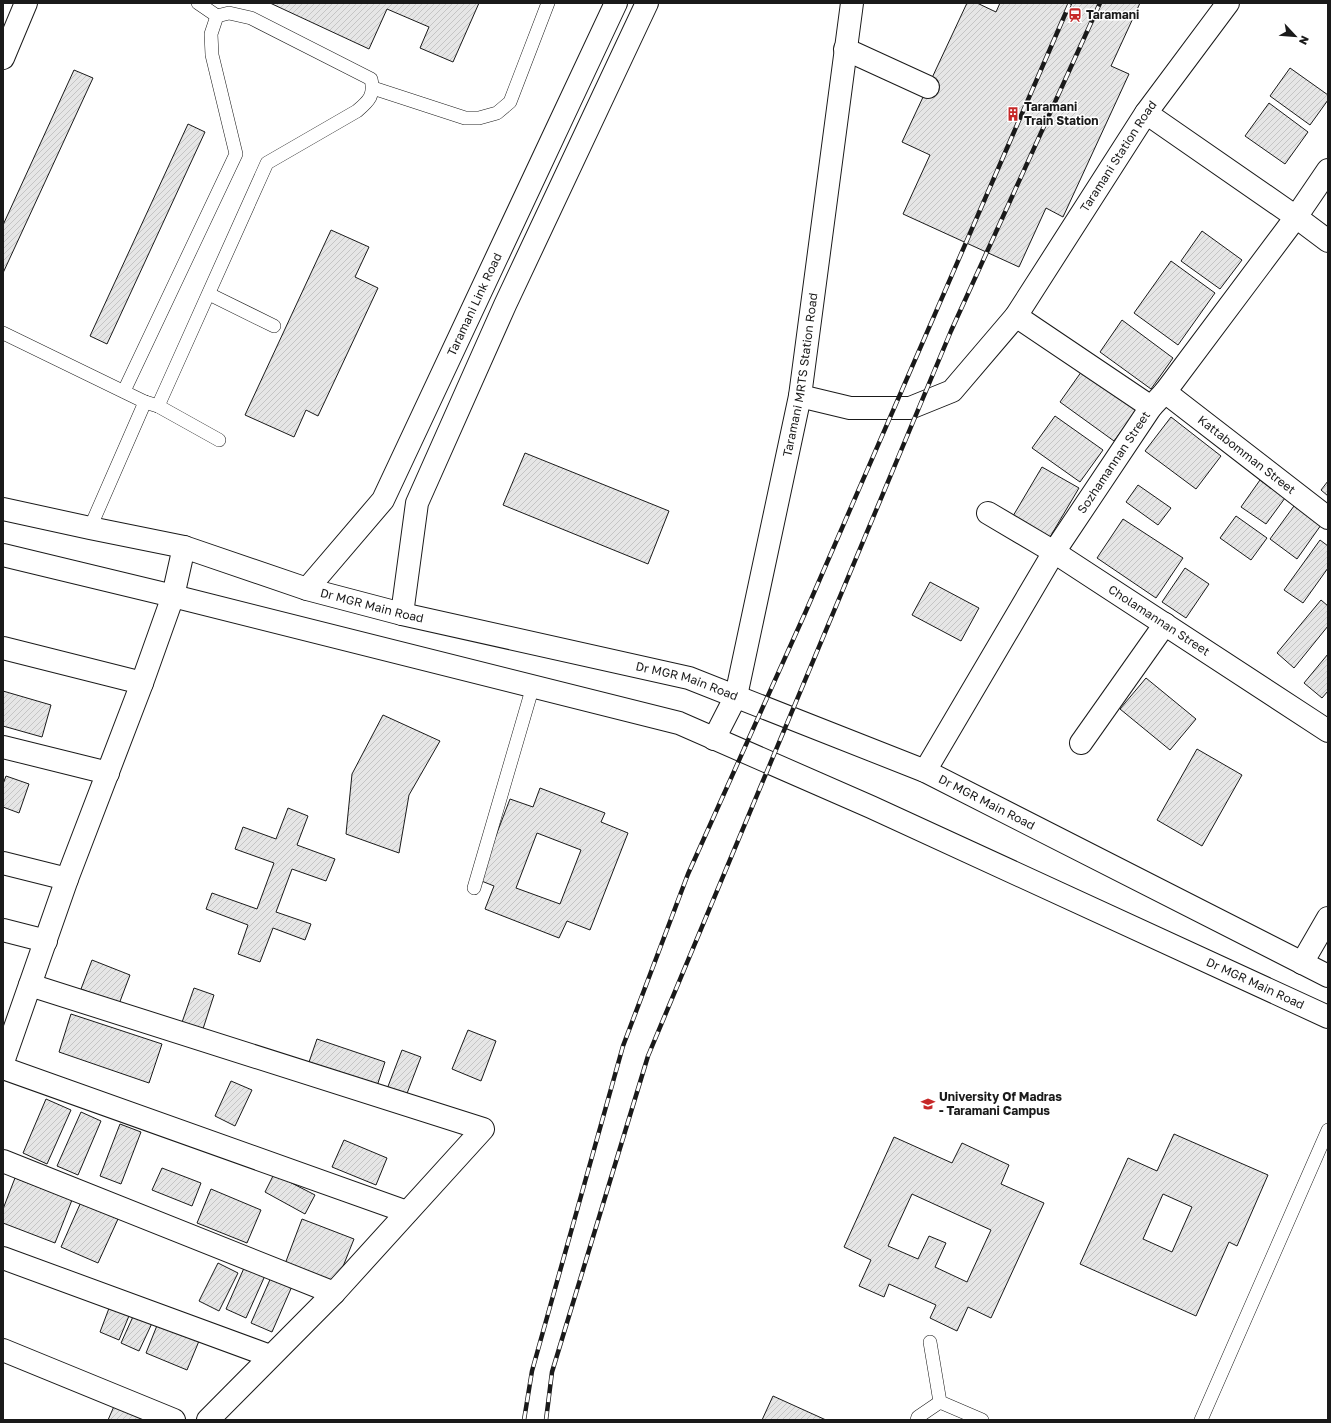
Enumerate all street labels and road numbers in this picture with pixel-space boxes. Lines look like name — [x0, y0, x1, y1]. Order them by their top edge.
street label: Taramani Station Road — [1077, 97, 1160, 215]
street label: Taramani Link Road — [444, 250, 505, 358]
street label: Taramani MRTS Station Road — [779, 292, 821, 458]
street label: Sozhamannan Street — [1074, 408, 1153, 516]
street label: Kattabomman Street — [1195, 412, 1299, 497]
street label: Cholamannan Street — [1106, 581, 1213, 659]
street label: Dr MGR Main Road — [319, 585, 425, 626]
street label: Dr MGR Main Road — [634, 658, 740, 704]
street label: Dr MGR Main Road — [936, 771, 1038, 833]
street label: Dr MGR Main Road — [1204, 954, 1307, 1012]

